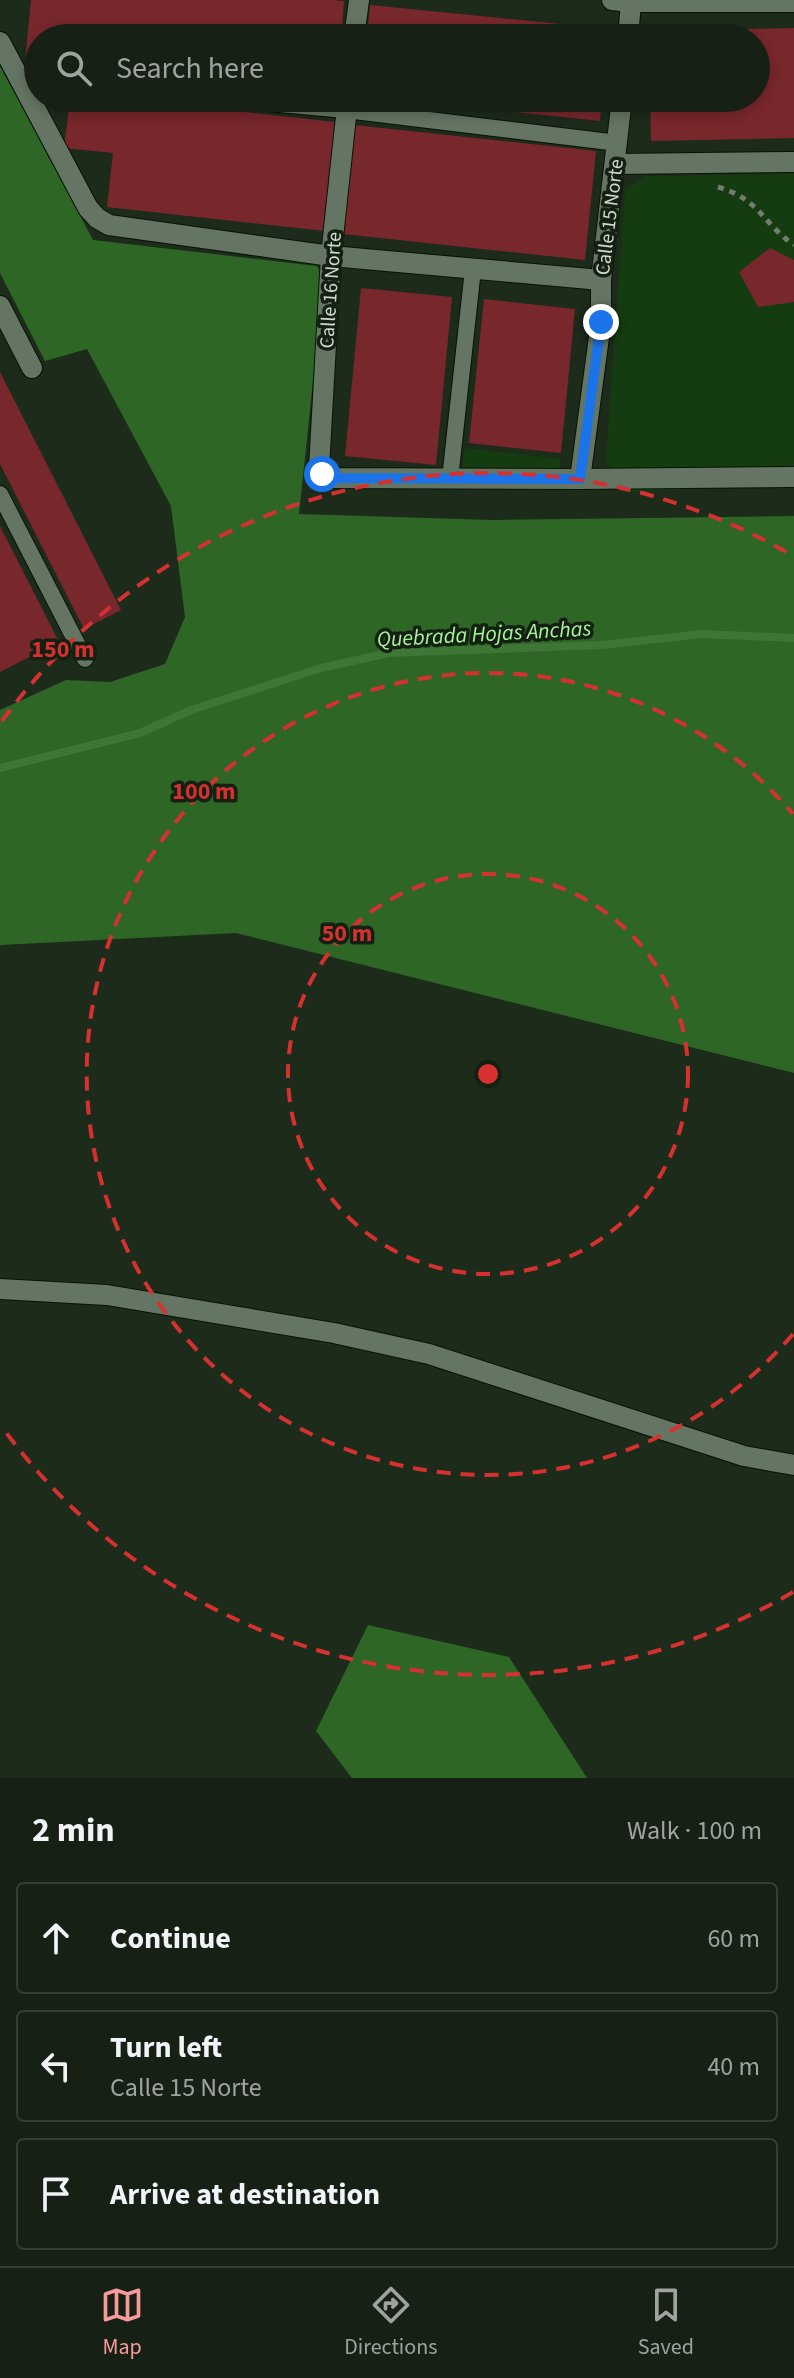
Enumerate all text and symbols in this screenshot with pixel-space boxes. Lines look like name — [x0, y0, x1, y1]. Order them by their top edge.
search box — [24, 24, 770, 112]
icon: search — [52, 46, 96, 90]
text: Search here — [116, 47, 264, 90]
street label: Calle 15 Norte — [589, 157, 631, 277]
street label: Calle 16 Norte — [313, 231, 349, 349]
route end — [583, 304, 619, 340]
route start — [304, 456, 340, 492]
water label: Quebrada Hojas Anchas — [376, 612, 592, 656]
text: 150 m — [31, 632, 95, 667]
text: 100 m — [172, 774, 236, 809]
text: 50 m — [322, 916, 372, 951]
centre of rings — [474, 1060, 502, 1088]
text: 2 min — [32, 1806, 115, 1855]
text: Walk · 100 m — [627, 1812, 762, 1849]
icon: ahead — [34, 1916, 78, 1960]
text: Continue — [110, 1917, 231, 1960]
text: 60 m — [707, 1920, 760, 1957]
text: Turn left — [110, 2026, 222, 2069]
icon: left — [34, 2044, 78, 2088]
text: 40 m — [707, 2048, 760, 2085]
text: Calle 15 Norte — [110, 2069, 262, 2106]
icon: arrive — [34, 2172, 78, 2216]
text: Arrive at destination — [110, 2173, 380, 2216]
tab: Map — [100, 2283, 144, 2363]
tab: Directions — [344, 2283, 437, 2363]
tab: Saved — [638, 2283, 694, 2363]

